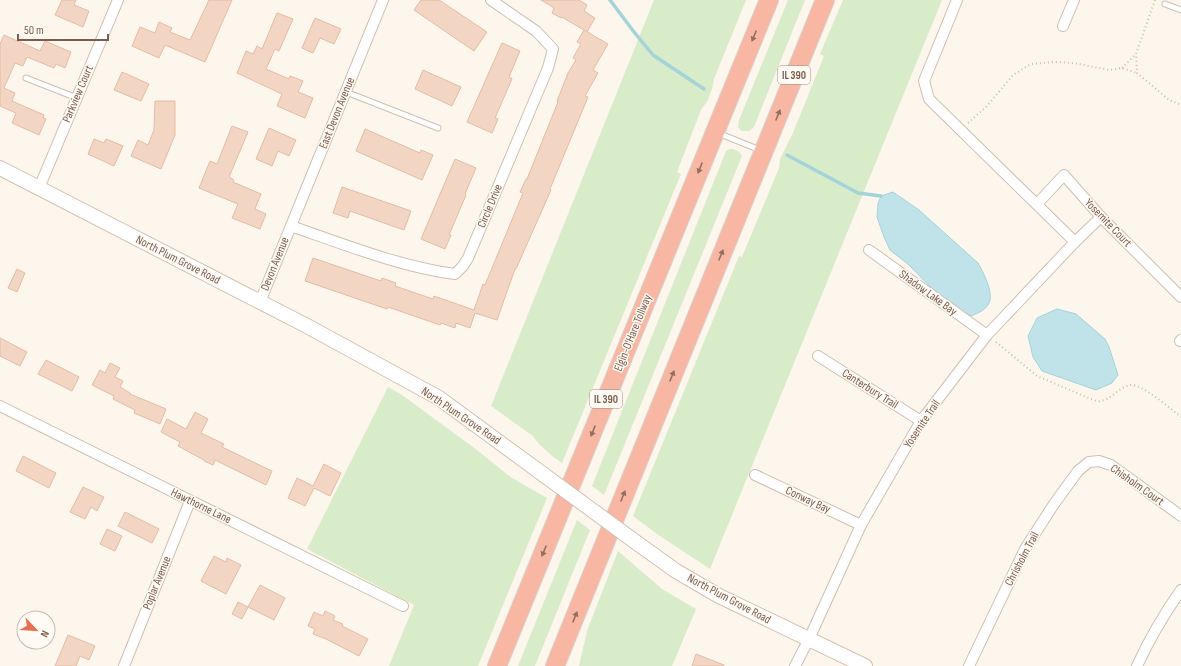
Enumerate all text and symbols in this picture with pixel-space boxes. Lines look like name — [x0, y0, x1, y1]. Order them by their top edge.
scale bar — [18, 16, 108, 42]
text: 50 m — [24, 23, 44, 38]
one-way arrow — [751, 31, 757, 42]
street label: Parkview Court — [59, 63, 97, 125]
road number: IL 390 — [778, 66, 810, 84]
street label: East Devon Avenue — [316, 75, 358, 151]
one-way arrow — [775, 109, 781, 120]
one-way arrow — [697, 162, 703, 174]
street label: Circle Drive — [474, 182, 506, 230]
street label: Yosemite Court — [1081, 196, 1135, 251]
street label: North Plum Grove Road — [133, 232, 223, 288]
street label: Devon Avenue — [257, 235, 293, 293]
one-way arrow — [718, 250, 724, 261]
street label: Shadow Lake Bay — [896, 267, 960, 319]
street label: Elgin-O'Hare Tollway — [611, 292, 655, 374]
street label: Canterbury Trail — [839, 366, 901, 412]
one-way arrow — [670, 369, 676, 381]
street label: North Plum Grove Road — [418, 384, 504, 448]
road number: IL 390 — [590, 390, 622, 408]
street label: Yosemite Trail — [900, 397, 944, 451]
one-way arrow — [590, 425, 596, 437]
street label: Chisholm Court — [1107, 461, 1167, 509]
street label: Conway Bay — [783, 483, 833, 517]
street label: Hawthorne Lane — [168, 485, 234, 527]
one-way arrow — [621, 490, 627, 502]
street label: Chrisholm Trail — [1001, 529, 1043, 589]
one-way arrow — [541, 546, 547, 557]
street label: Poplar Avenue — [139, 554, 175, 612]
street label: North Plum Grove Road — [685, 571, 773, 627]
north arrow — [16, 610, 56, 650]
one-way arrow — [572, 610, 578, 622]
text: N — [37, 629, 52, 640]

